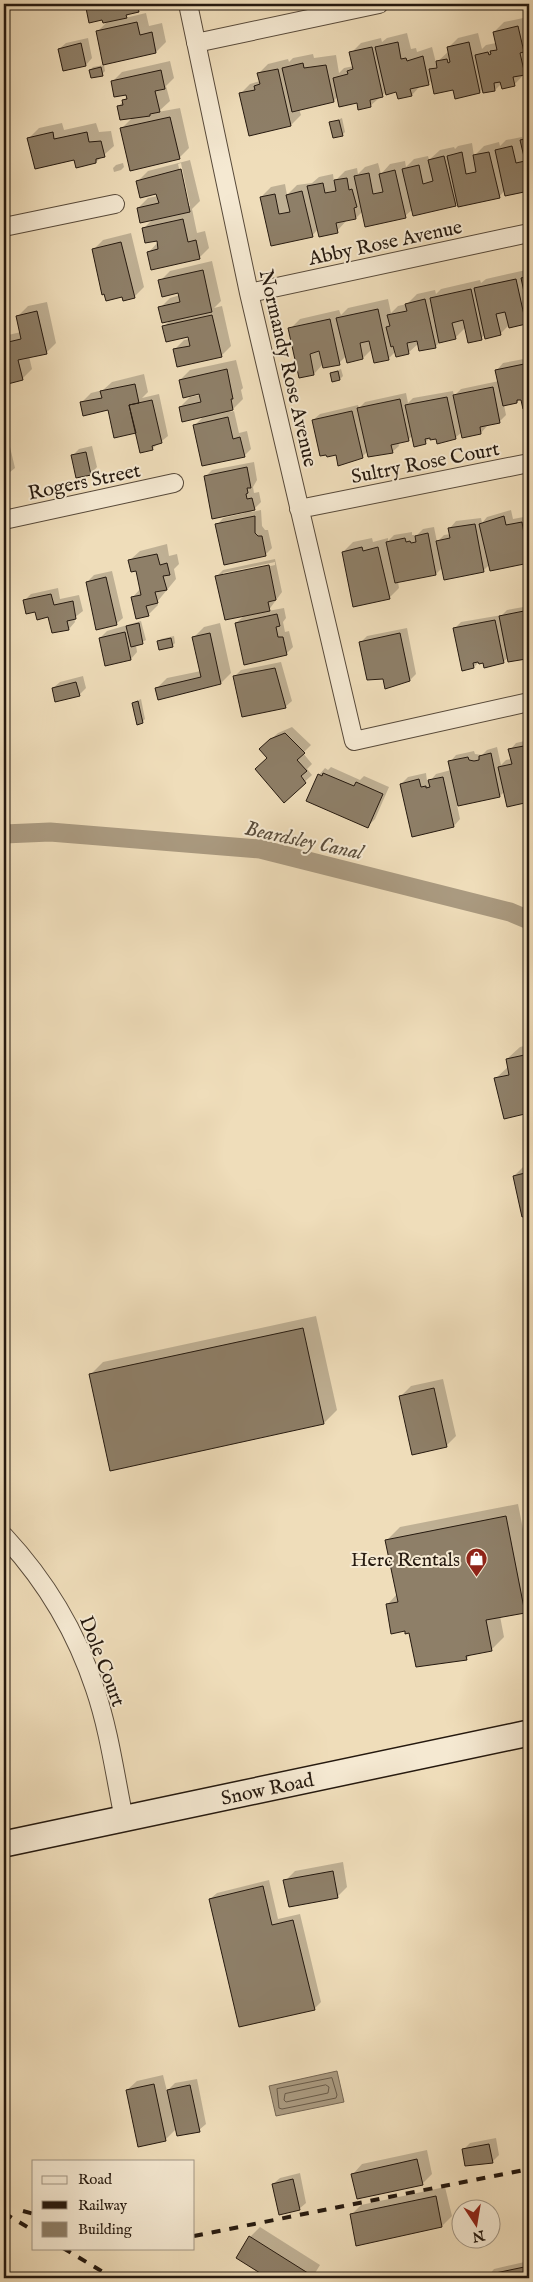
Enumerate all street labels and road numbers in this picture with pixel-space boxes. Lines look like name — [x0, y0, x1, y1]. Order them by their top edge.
street label: Abby Rose Avenue — [305, 215, 464, 272]
street label: Normandy Rose Avenue — [253, 267, 322, 470]
street label: Sultry Rose Court — [349, 437, 502, 490]
street label: Rogers Street — [26, 458, 143, 507]
street label: Dole Court — [73, 1613, 130, 1711]
street label: Snow Road — [219, 1768, 317, 1812]

